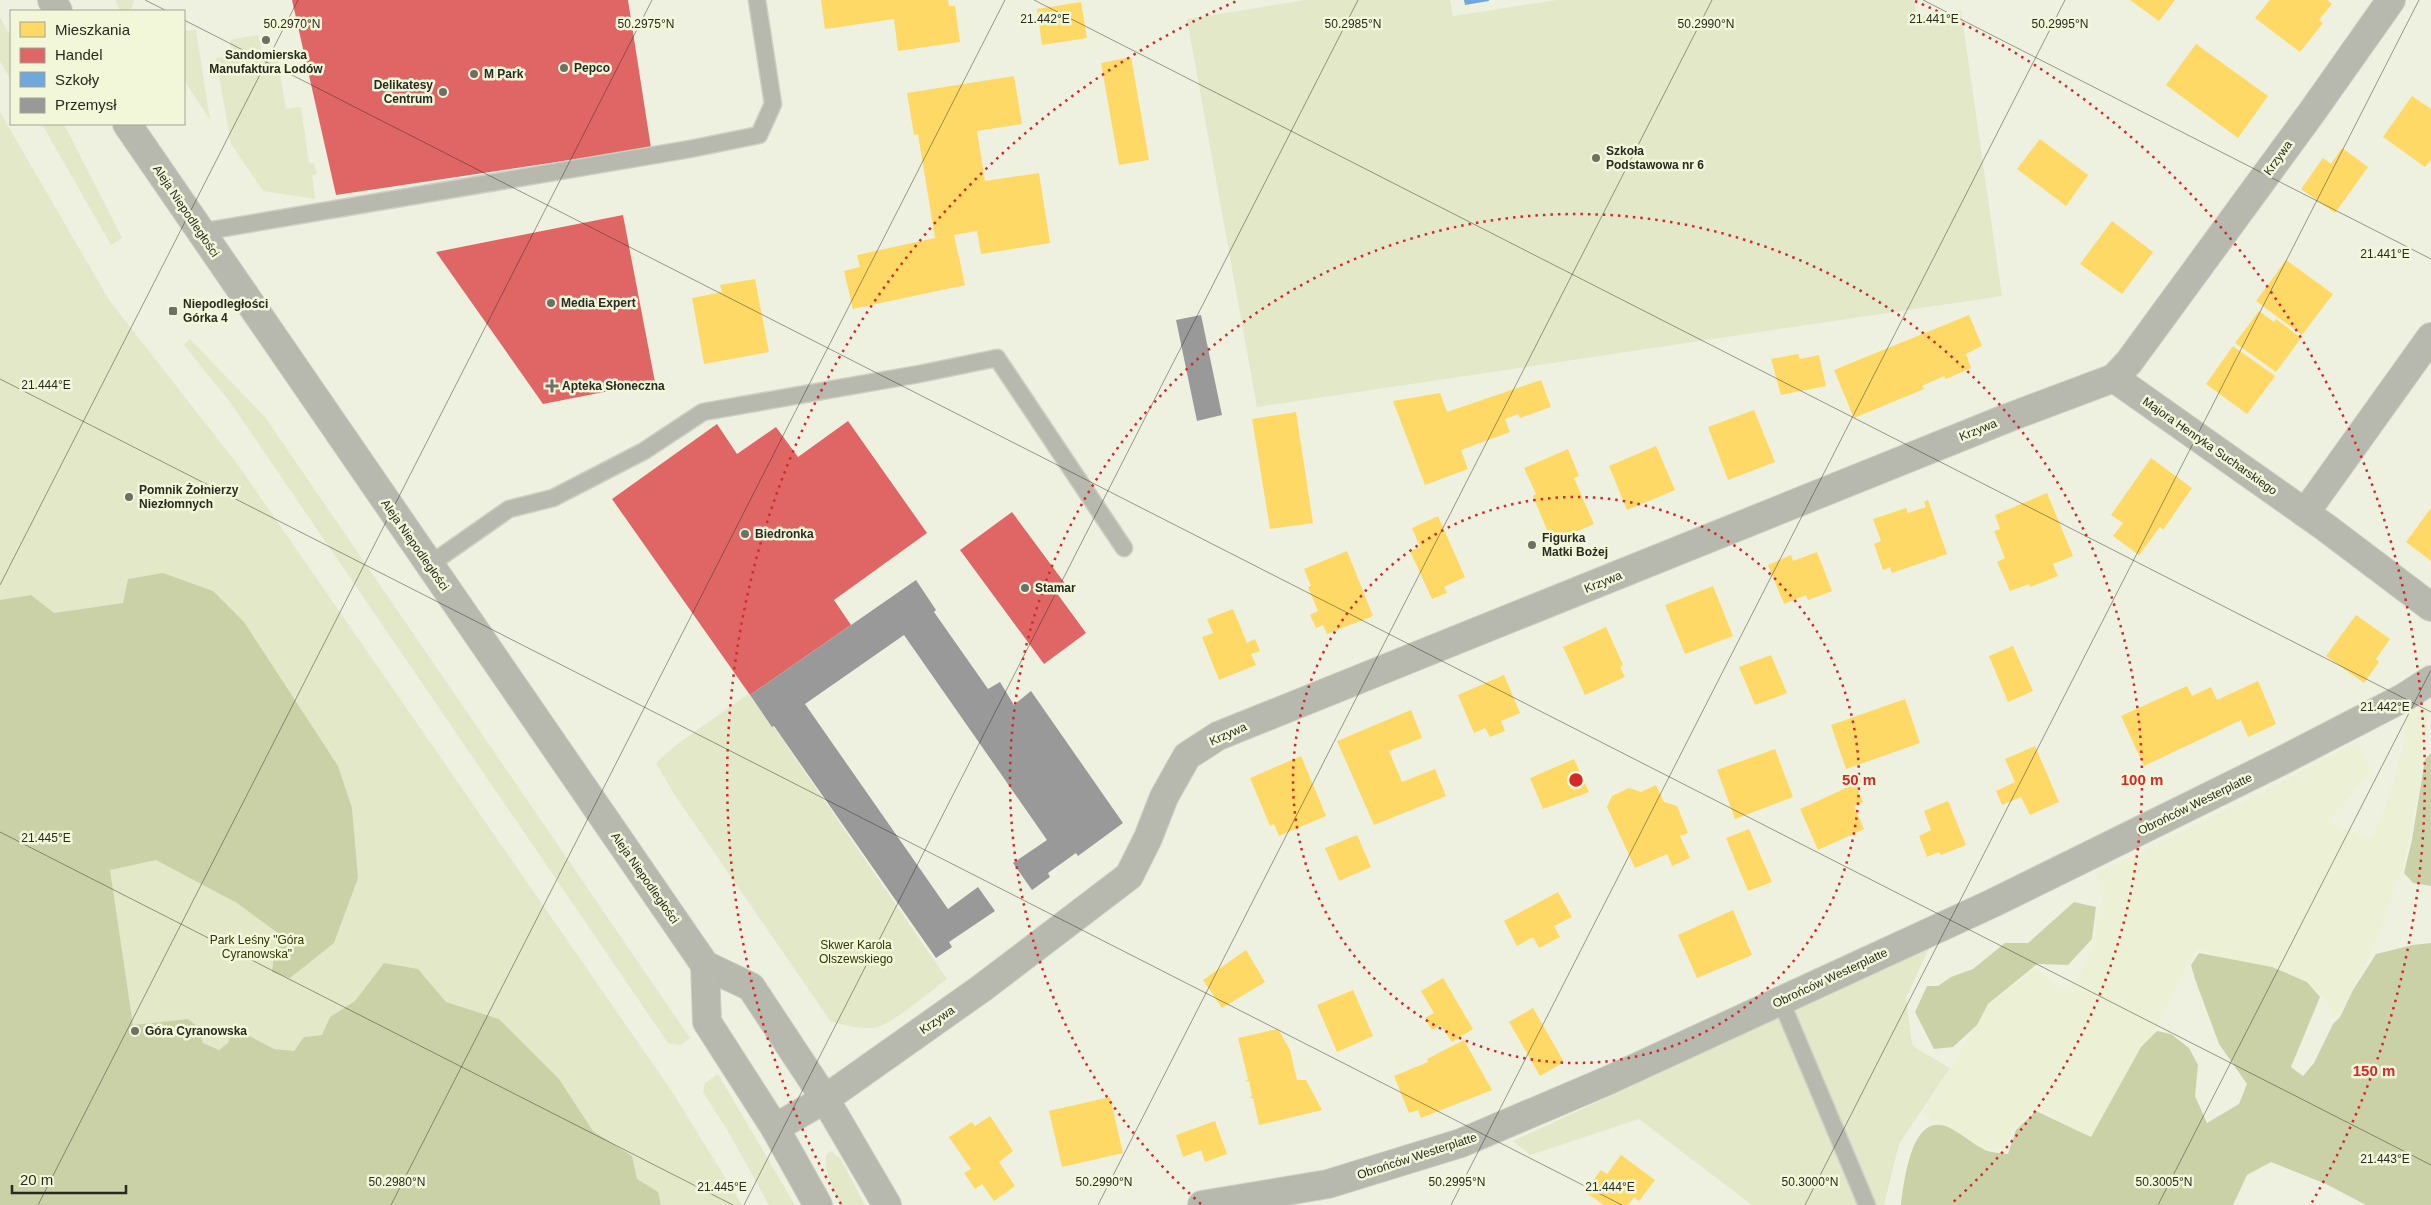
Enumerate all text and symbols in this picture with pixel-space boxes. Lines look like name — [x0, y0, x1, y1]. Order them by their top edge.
legend — [10, 10, 185, 125]
text: 21.442°E — [1020, 12, 1070, 26]
text: 21.441°E — [1909, 12, 1959, 26]
text: 50.2970°N — [264, 17, 320, 31]
text: 50.2975°N — [618, 17, 674, 31]
text: 50.2985°N — [1325, 17, 1381, 31]
text: 50.2990°N — [1678, 17, 1734, 31]
text: 50.2995°N — [2032, 17, 2088, 31]
text: Mieszkania — [55, 21, 131, 38]
marker: Sandomierska Manufaktura Lodów — [260, 34, 272, 46]
text: Handel — [55, 46, 103, 63]
place label: Sandomierska Manufaktura Lodów — [209, 48, 323, 76]
place label: Pepco — [574, 61, 610, 75]
marker: Pepco — [558, 62, 570, 74]
place label: M Park — [484, 67, 524, 81]
marker: M Park — [468, 68, 480, 80]
text: Szkoły — [55, 71, 100, 88]
place label: Delikatesy Centrum — [374, 78, 433, 106]
marker: Delikatesy Centrum — [437, 86, 449, 98]
text: Przemysł — [55, 96, 117, 113]
street label: Krzywa — [2261, 138, 2295, 178]
place label: Szkoła Podstawowa nr 6 — [1606, 144, 1704, 172]
marker: Szkoła Podstawowa nr 6 — [1590, 152, 1602, 164]
street label: Aleja Niepodległości — [150, 162, 222, 260]
text: 21.441°E — [2360, 247, 2410, 261]
place label: Media Expert — [561, 296, 636, 310]
place label: Niepodległości Górka 4 — [183, 297, 268, 325]
marker: Media Expert — [545, 297, 557, 309]
marker: Niepodległości Górka 4 — [167, 305, 179, 317]
text: 21.444°E — [21, 378, 71, 392]
place label: Apteka Słoneczna — [562, 379, 665, 393]
marker: Apteka Słoneczna — [546, 380, 558, 392]
street label: Majora Henryka Sucharskiego — [2140, 394, 2280, 498]
street label: Krzywa — [1957, 416, 1999, 444]
place label: Pomnik Żołnierzy Niezłomnych — [139, 482, 239, 511]
marker: Pomnik Żołnierzy Niezłomnych — [123, 491, 135, 503]
street label: Aleja Niepodległości — [378, 497, 452, 593]
place label: Biedronka — [755, 527, 814, 541]
marker: Biedronka — [739, 528, 751, 540]
place label: Figurka Matki Bożej — [1542, 531, 1608, 559]
marker: Figurka Matki Bożej — [1526, 539, 1538, 551]
street label: Krzywa — [1582, 568, 1624, 596]
place label: Stamar — [1035, 581, 1076, 595]
marker: Stamar — [1019, 582, 1031, 594]
text: 21.442°E — [2360, 700, 2410, 714]
street label: Krzywa — [1207, 719, 1249, 748]
street label: Obrońców Westerplatte — [2136, 770, 2255, 838]
centre of rings — [1567, 771, 1585, 789]
text: 50 m — [1842, 771, 1876, 788]
text: 100 m — [2121, 771, 2163, 788]
street label: Aleja Niepodległości — [608, 830, 682, 926]
text: 21.445°E — [21, 831, 71, 845]
park label: Park Leśny "Góra Cyranowska" — [210, 933, 304, 961]
park label: Skwer Karola Olszewskiego — [819, 938, 893, 966]
street label: Obrońców Westerplatte — [1770, 945, 1890, 1011]
street label: Krzywa — [917, 1003, 957, 1037]
place label: Góra Cyranowska — [145, 1024, 247, 1038]
marker: Góra Cyranowska — [129, 1025, 141, 1037]
text: 150 m — [2353, 1062, 2395, 1079]
street label: Obrońców Westerplatte — [1355, 1130, 1479, 1182]
text: 21.443°E — [2360, 1152, 2410, 1166]
scale bar — [12, 1162, 126, 1194]
text: 20 m — [20, 1171, 53, 1188]
text: 50.2980°N — [369, 1175, 425, 1189]
text: 50.2990°N — [1076, 1175, 1132, 1189]
text: 50.2995°N — [1429, 1175, 1485, 1189]
text: 50.3000°N — [1782, 1175, 1838, 1189]
text: 50.3005°N — [2136, 1175, 2192, 1189]
text: 21.445°E — [697, 1180, 747, 1194]
text: 21.444°E — [1585, 1180, 1635, 1194]

